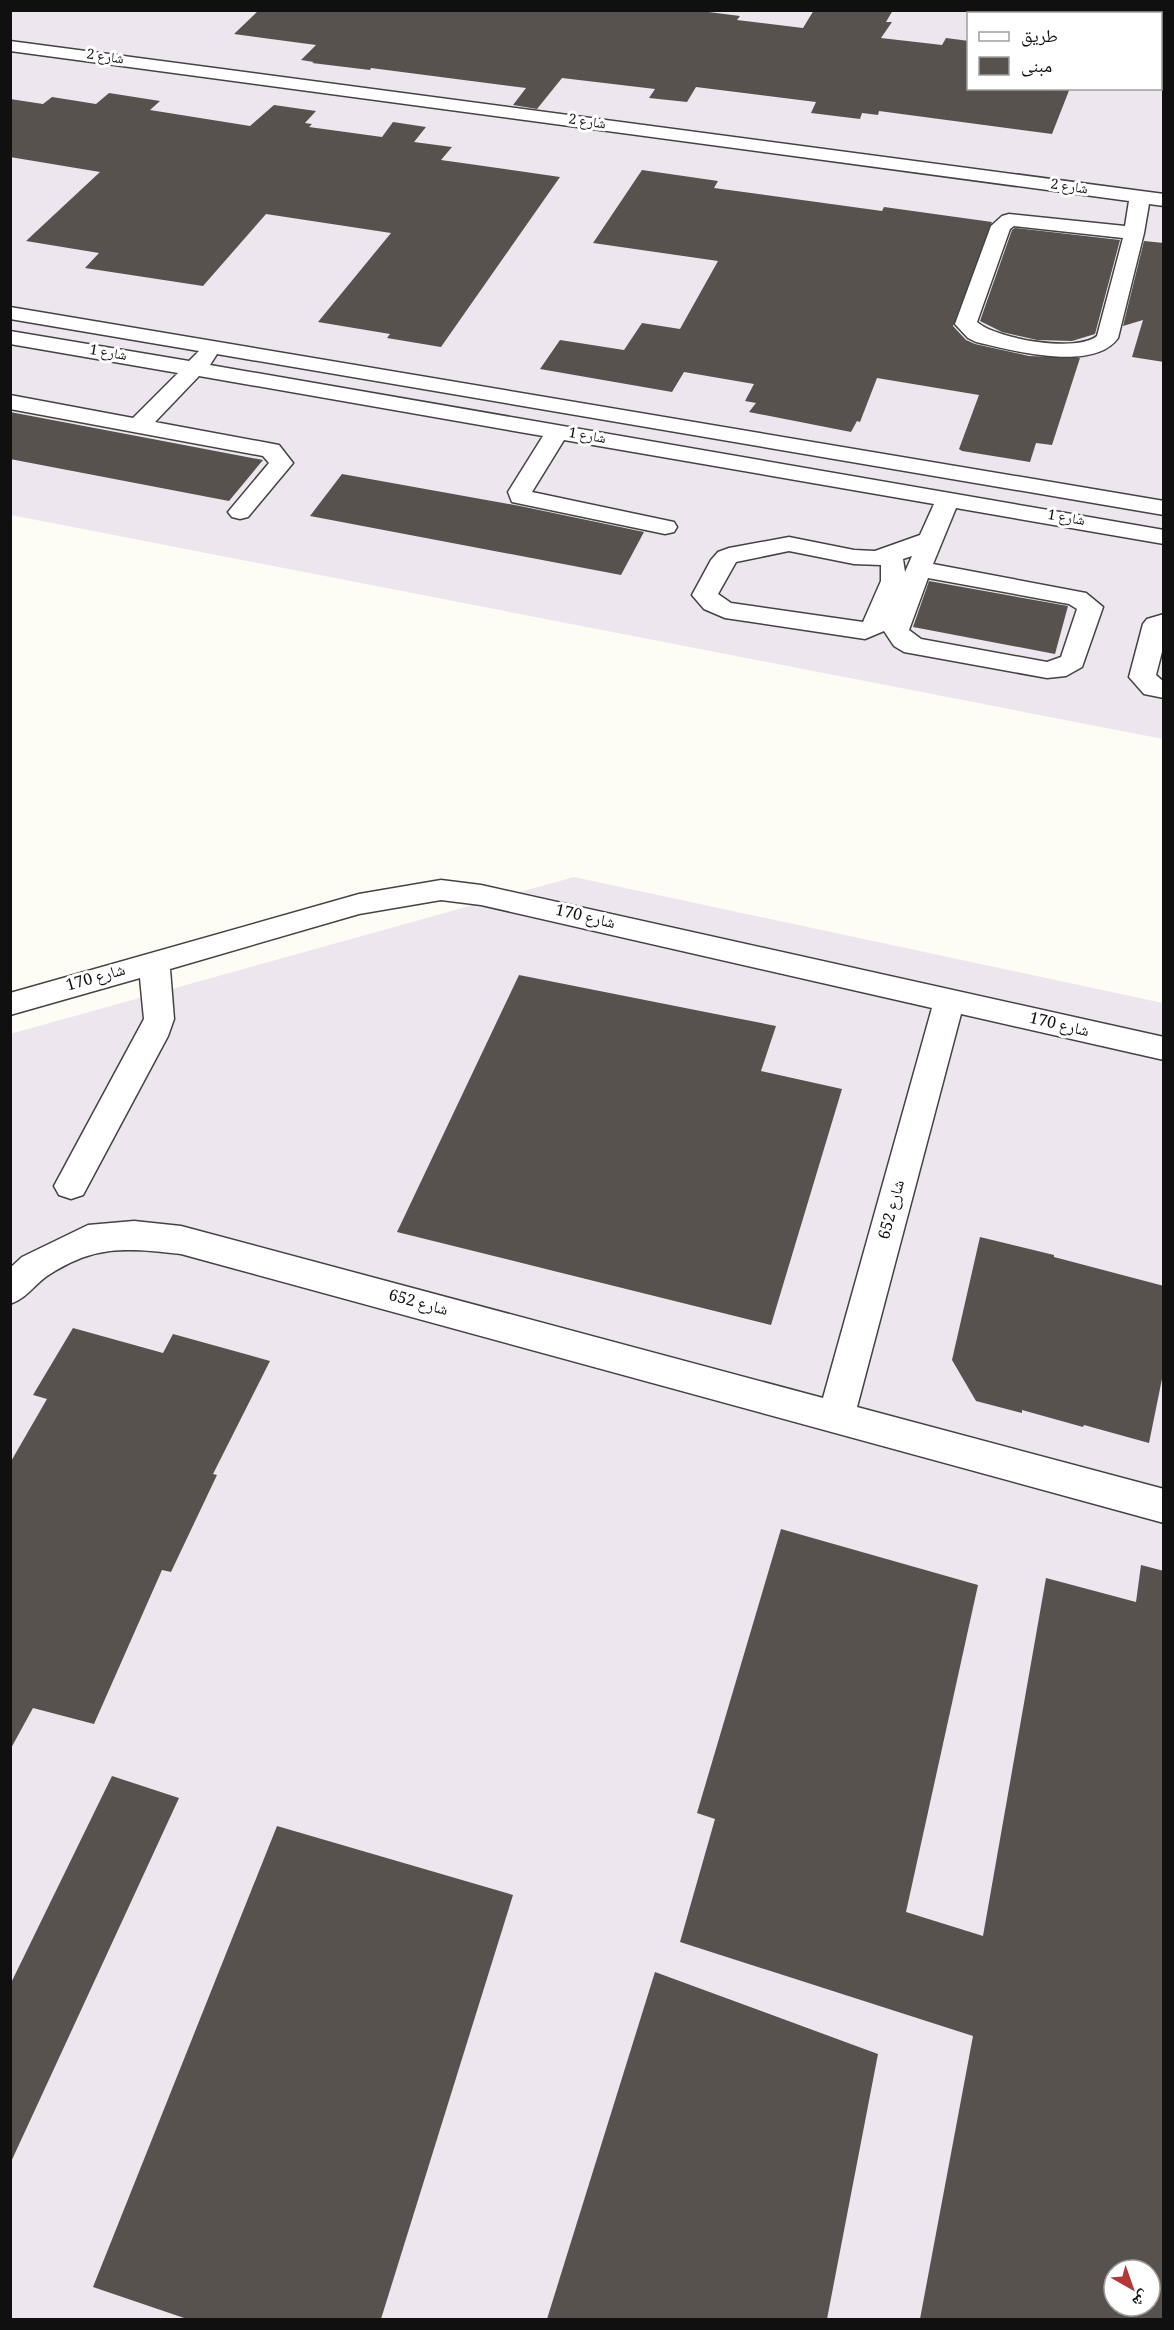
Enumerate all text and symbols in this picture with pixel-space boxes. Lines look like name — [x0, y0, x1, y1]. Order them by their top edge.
legend — [967, 12, 1162, 90]
text: طريق — [1021, 23, 1058, 53]
street label: شارع 2 — [85, 44, 125, 72]
text: مبنى — [1021, 53, 1052, 83]
street label: شارع 2 — [567, 109, 607, 137]
street label: شارع 2 — [1049, 174, 1089, 202]
street label: شارع 1 — [87, 339, 129, 369]
street label: شارع 1 — [566, 422, 608, 452]
street label: شارع 1 — [1045, 504, 1087, 534]
street label: شارع 170 — [552, 898, 618, 938]
street label: شارع 170 — [63, 958, 129, 1000]
street label: شارع 170 — [1026, 1006, 1092, 1046]
street label: شارع 652 — [872, 1177, 914, 1243]
street label: شارع 652 — [385, 1283, 451, 1325]
north arrow — [1102, 2258, 1162, 2318]
text: ش — [1125, 2282, 1155, 2313]

